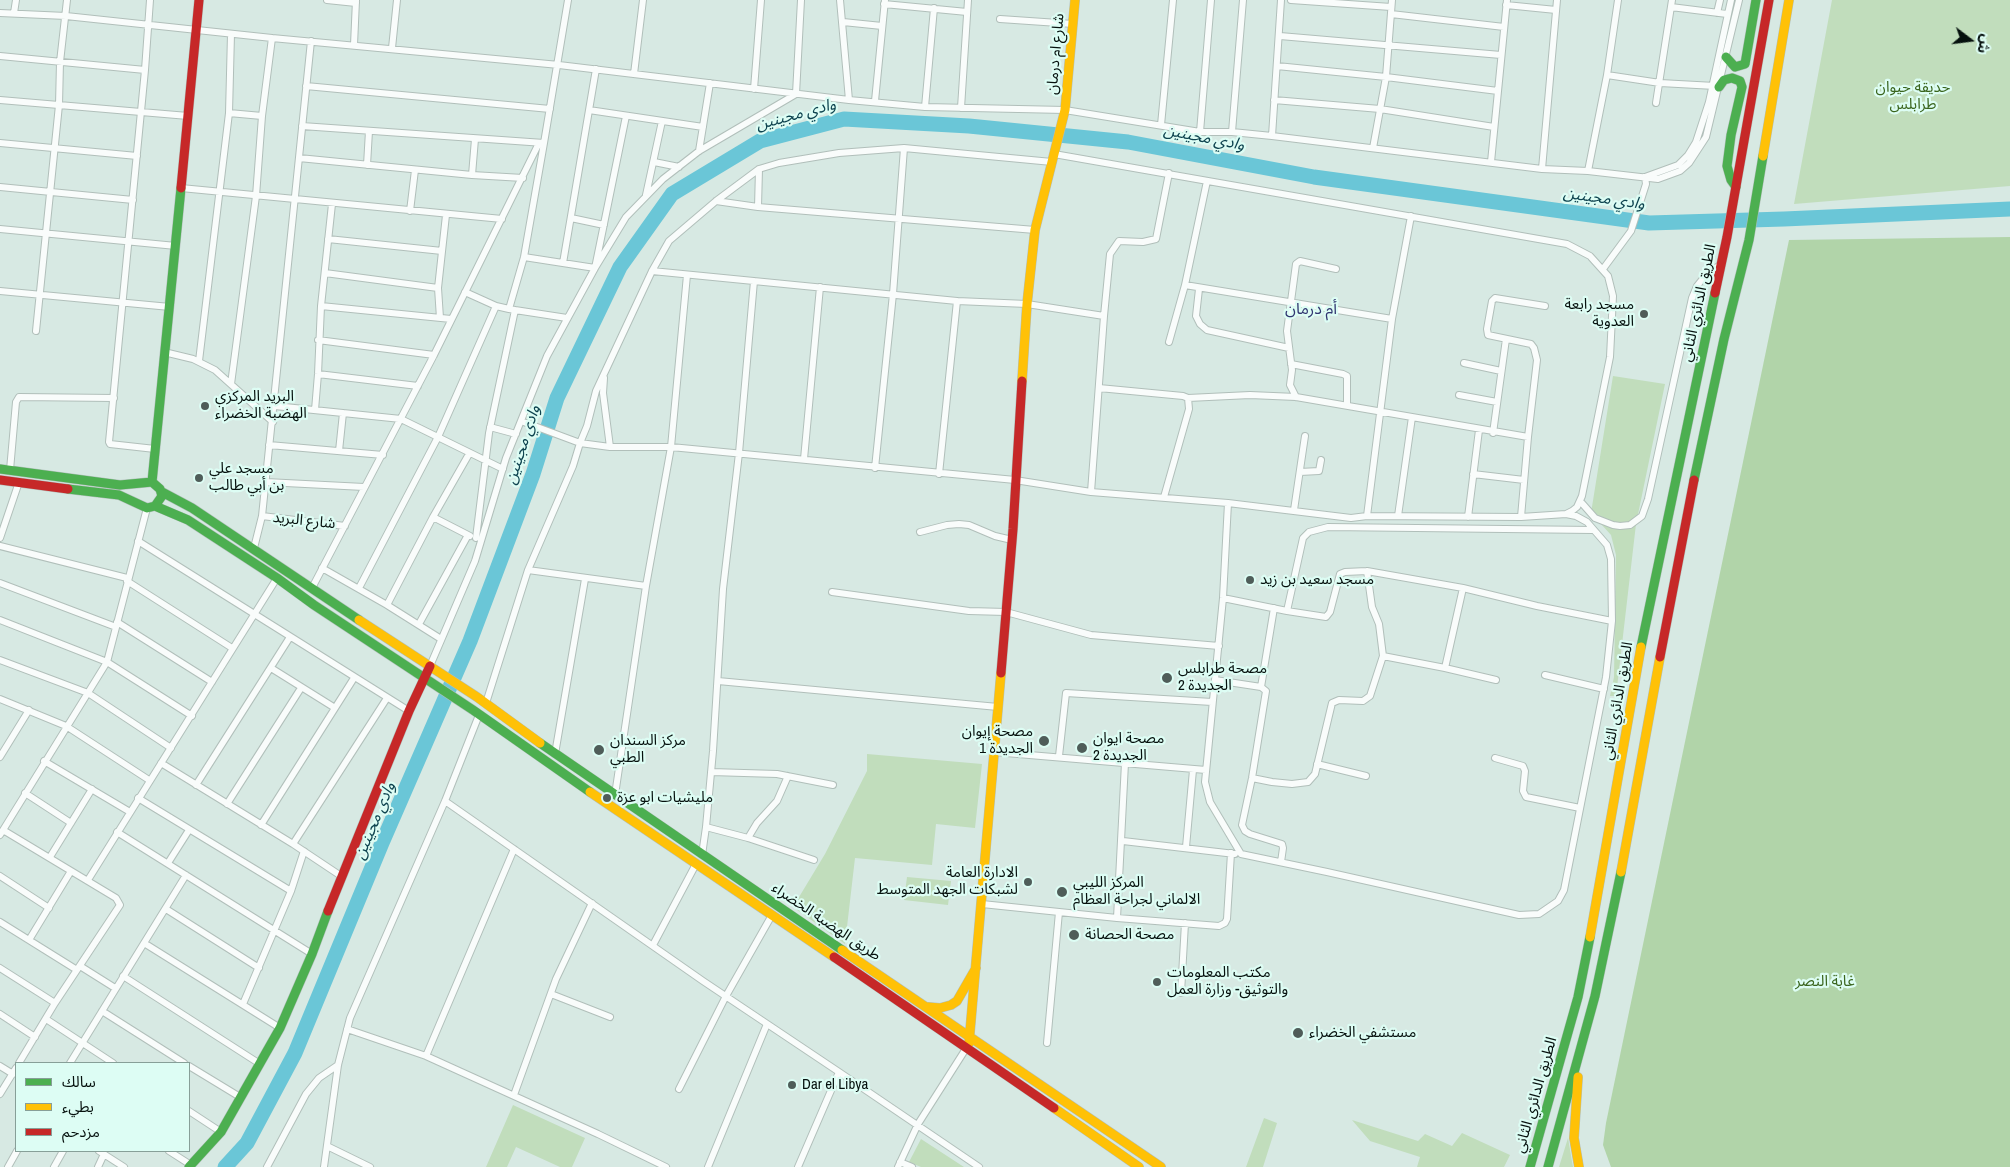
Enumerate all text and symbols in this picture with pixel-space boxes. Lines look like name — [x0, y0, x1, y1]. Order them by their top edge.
street label: شارع ام درمان — [1043, 13, 1069, 95]
north arrow — [1945, 15, 1995, 65]
text: ش — [1973, 32, 1996, 55]
park label: حديقة حيوان طرابلس — [1876, 79, 1950, 114]
water label: وادي مجينين — [754, 95, 838, 135]
water label: وادي مجينين — [1162, 121, 1246, 155]
water label: وادي مجينين — [1562, 184, 1646, 214]
street label: الطريق الدائري الثاني — [1678, 242, 1720, 364]
place label: مسجد رابعة العدوية — [1565, 296, 1634, 331]
district label: أم درمان — [1285, 300, 1337, 320]
marker: مسجد رابعة العدوية — [1638, 308, 1650, 320]
place label: البريد المركزي الهضبة الخضراء — [215, 388, 307, 423]
marker: البريد المركزي الهضبة الخضراء — [199, 400, 211, 412]
water label: وادي مجينين — [501, 403, 545, 487]
place label: مسجد علي بن أبي طالب — [209, 460, 284, 495]
marker: مسجد علي بن أبي طالب — [193, 472, 205, 484]
street label: شارع البريد — [272, 509, 336, 533]
place label: مسجد سعيد بن زيد — [1260, 571, 1374, 589]
marker: مسجد سعيد بن زيد — [1244, 574, 1256, 586]
street label: الطريق الدائري الثاني — [1599, 640, 1637, 762]
place label: مصحة طرابلس الجديدة 2 — [1178, 660, 1267, 695]
marker: مصحة طرابلس الجديدة 2 — [1160, 671, 1174, 685]
place label: مصحة إيوان الجديدة 1 — [962, 723, 1033, 758]
place label: مصحة ايوان الجديدة 2 — [1093, 730, 1164, 765]
place label: مركز السندان الطبي — [610, 732, 686, 767]
marker: مصحة إيوان الجديدة 1 — [1037, 734, 1051, 748]
marker: مصحة ايوان الجديدة 2 — [1075, 741, 1089, 755]
marker: مركز السندان الطبي — [592, 743, 606, 757]
water label: وادي مجينين — [350, 779, 400, 863]
place label: مليشيات ابو عزة — [617, 789, 713, 807]
marker: مليشيات ابو عزة — [601, 792, 613, 804]
place label: الادارة العامة لشبكات الجهد المتوسط — [877, 864, 1018, 899]
place label: المركز الليبي الالماني لجراحة العظام — [1073, 874, 1200, 909]
marker: الادارة العامة لشبكات الجهد المتوسط — [1022, 876, 1034, 888]
street label: طريق الهضبة الخضراء — [768, 879, 884, 965]
marker: المركز الليبي الالماني لجراحة العظام — [1055, 885, 1069, 899]
place label: مصحة الحصانة — [1085, 926, 1174, 944]
marker: مصحة الحصانة — [1067, 928, 1081, 942]
place label: مكتب المعلومات والتوثيق- وزارة العمل — [1167, 964, 1288, 999]
park label: غابة النصر — [1795, 973, 1855, 991]
marker: مكتب المعلومات والتوثيق- وزارة العمل — [1151, 976, 1163, 988]
place label: مستشفي الخضراء — [1309, 1024, 1416, 1042]
marker: مستشفي الخضراء — [1291, 1026, 1305, 1040]
street label: الطريق الدائري الثاني — [1511, 1035, 1561, 1155]
legend — [15, 1062, 190, 1152]
text: سالك — [62, 1071, 96, 1092]
place label: Dar el Libya — [802, 1076, 868, 1094]
marker: Dar el Libya — [786, 1079, 798, 1091]
text: بطيء — [62, 1096, 94, 1117]
text: مزدحم — [62, 1121, 100, 1142]

